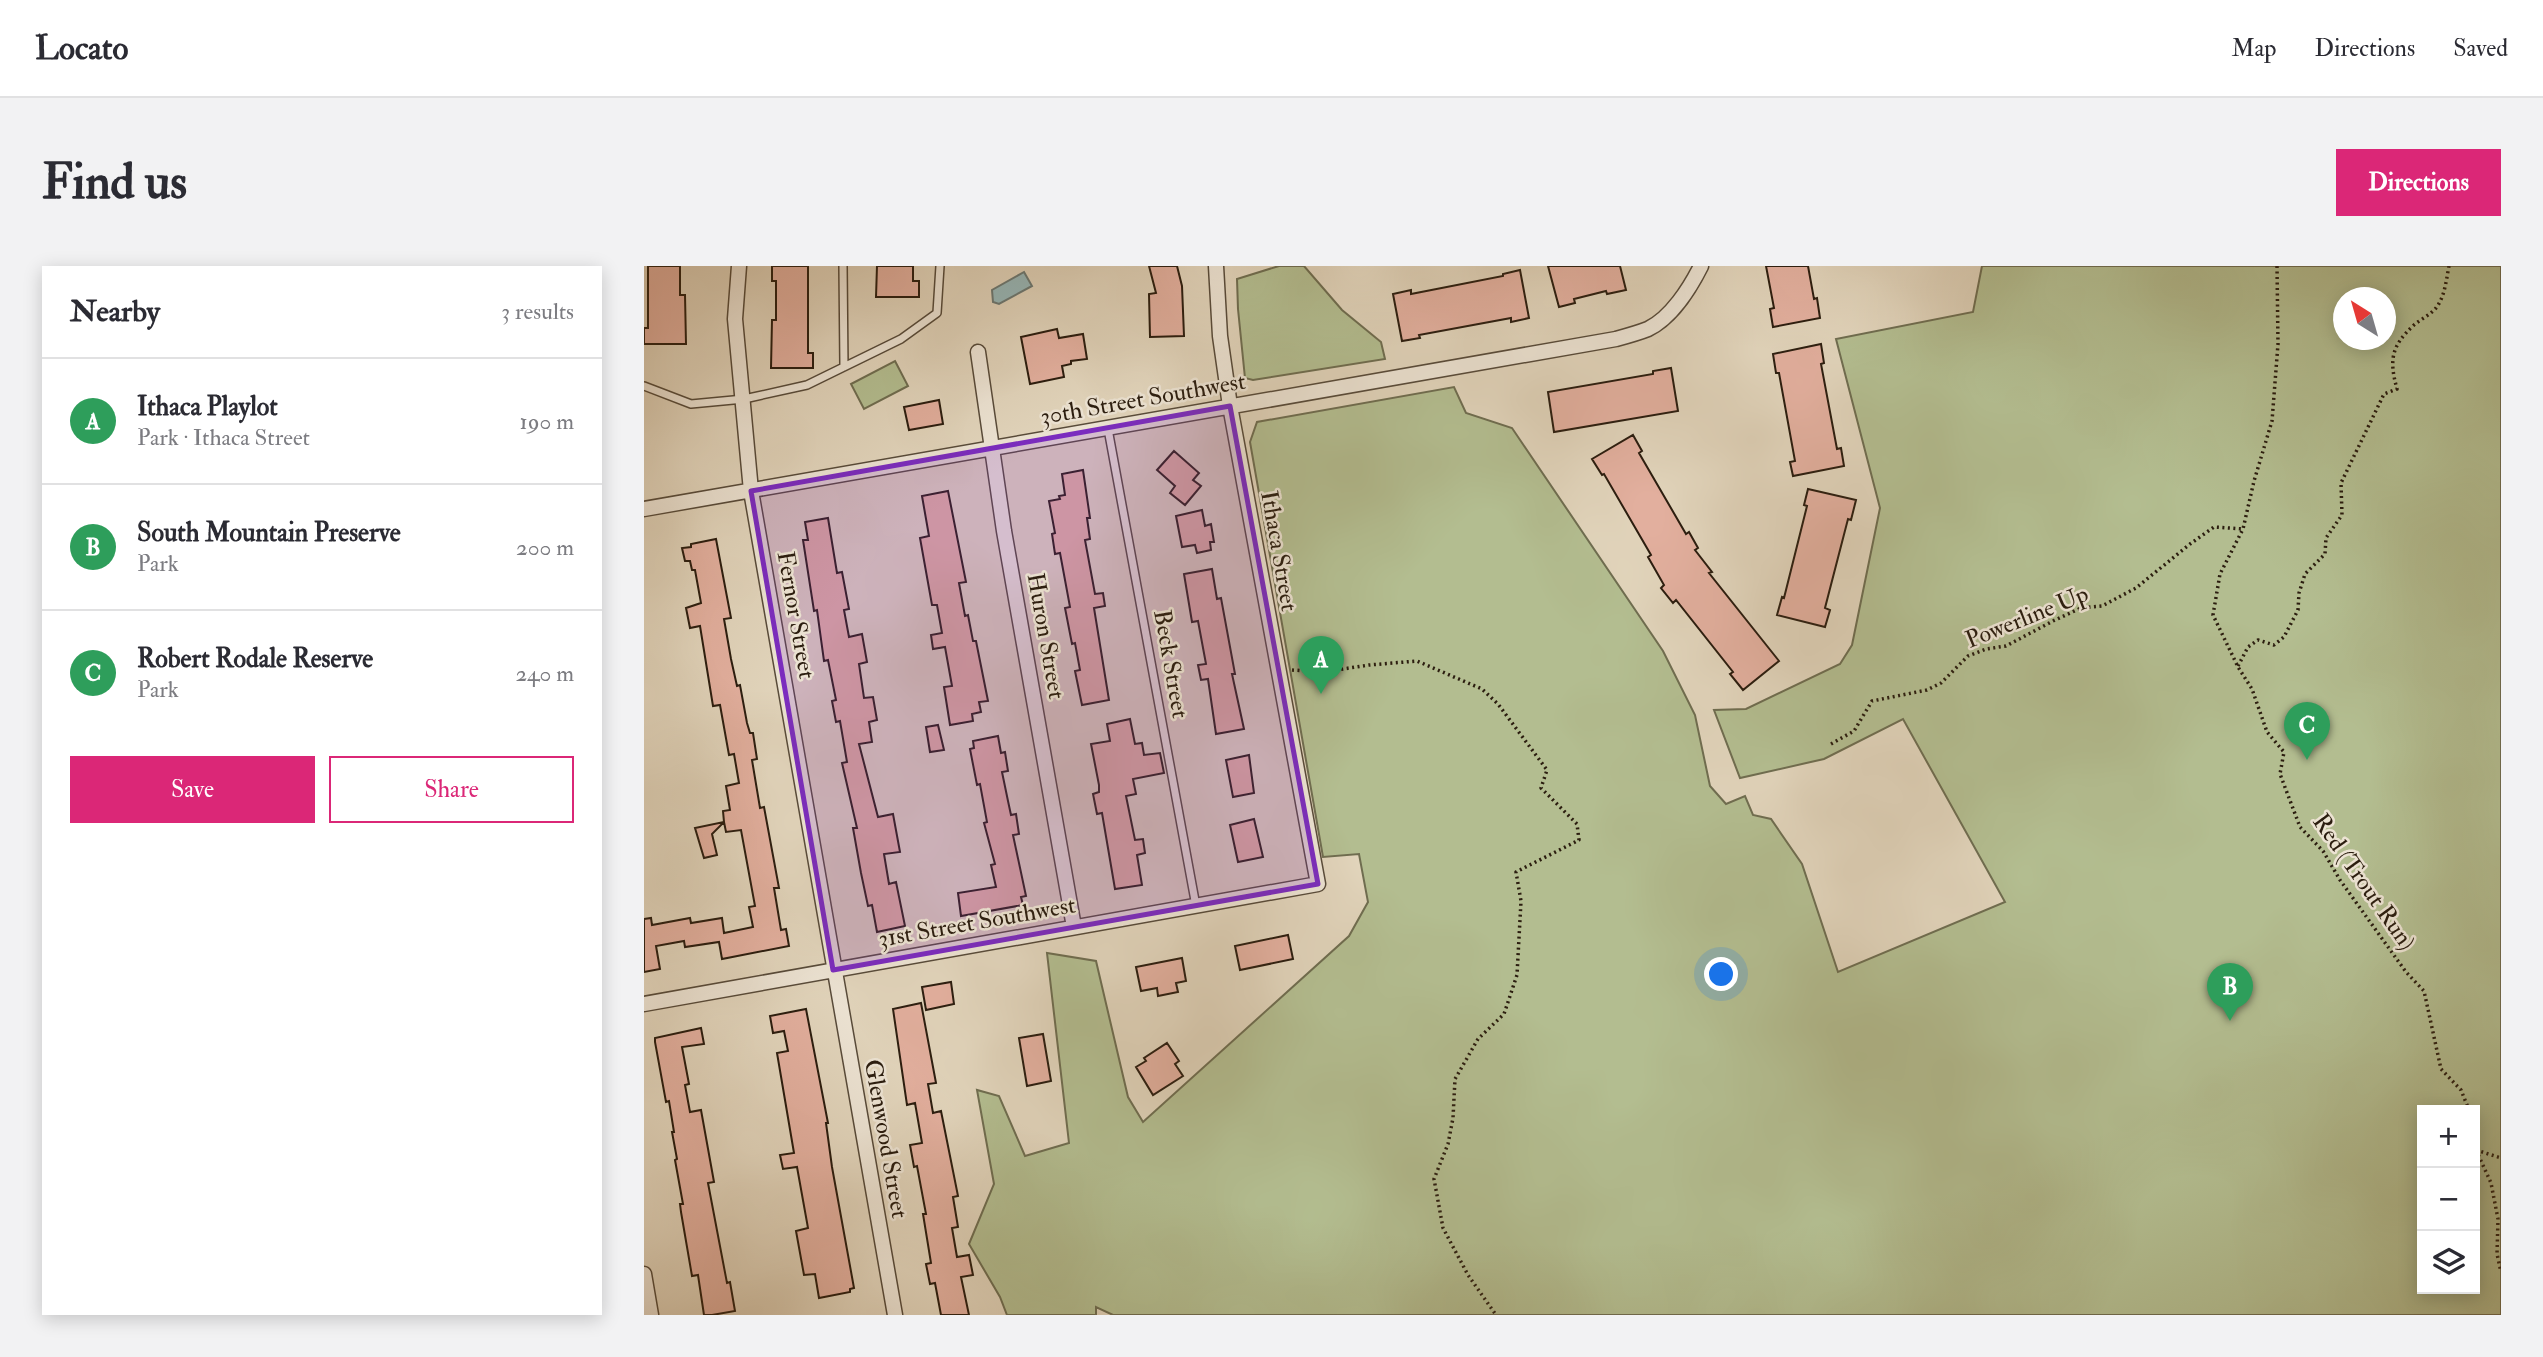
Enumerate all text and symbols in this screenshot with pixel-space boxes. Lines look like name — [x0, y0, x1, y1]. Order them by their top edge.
text: Locato — [35, 28, 128, 69]
text: Map — [2231, 33, 2276, 64]
text: Directions — [2314, 33, 2415, 64]
text: Saved — [2453, 33, 2508, 64]
button: Directions — [2336, 149, 2501, 216]
text: Find us — [42, 152, 187, 213]
north arrow — [2333, 287, 2396, 350]
text: Nearby — [70, 293, 160, 330]
text: 3 results — [501, 297, 574, 326]
street label: 30th Street Southwest — [1038, 366, 1248, 432]
text: Ithaca Playlot — [137, 391, 278, 423]
text: A — [86, 407, 100, 436]
text: 190 m — [520, 407, 574, 436]
text: Park · Ithaca Street — [137, 423, 310, 452]
street label: Ithaca Street — [1253, 488, 1305, 614]
text: South Mountain Preserve — [137, 517, 401, 549]
text: B — [85, 533, 101, 562]
text: 200 m — [516, 533, 574, 562]
text: Park — [137, 549, 179, 578]
street label: Fernor Street — [770, 549, 823, 681]
street label: Huron Street — [1020, 571, 1072, 702]
street label: Powerline Up — [1961, 578, 2093, 656]
street label: Beck Street — [1146, 607, 1196, 721]
pin: A — [1298, 636, 1344, 694]
text: Robert Rodale Reserve — [137, 643, 373, 675]
text: C — [85, 659, 101, 688]
text: 240 m — [515, 659, 574, 688]
text: Park — [137, 675, 179, 704]
pin: C — [2284, 702, 2330, 760]
button: Save — [70, 756, 315, 823]
button: Share — [329, 756, 574, 823]
street label: Red (Trout Run) — [2305, 808, 2423, 956]
street label: 31st Street Southwest — [876, 889, 1078, 955]
your location — [1704, 957, 1738, 991]
pin: B — [2207, 963, 2253, 1021]
street label: Glenwood Street — [857, 1057, 915, 1221]
map controls — [2417, 1105, 2480, 1294]
button: + — [2417, 1105, 2480, 1168]
button: − — [2417, 1168, 2480, 1231]
button: layers — [2417, 1231, 2480, 1294]

